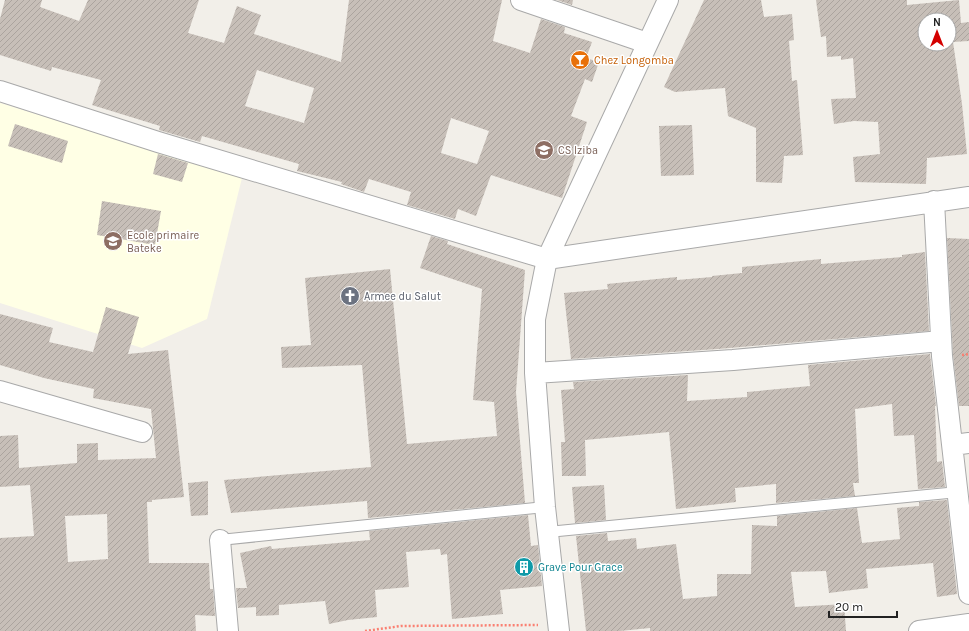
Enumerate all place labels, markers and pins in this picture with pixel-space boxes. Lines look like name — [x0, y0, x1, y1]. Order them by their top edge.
bar icon: Chez Longomba — [569, 49, 591, 71]
place label: Chez Longomba — [594, 54, 674, 67]
school or university icon: CS Iziba — [533, 139, 555, 161]
place label: CS Iziba — [558, 144, 598, 157]
place label: Ecole primaire Bateke — [127, 229, 199, 255]
school or university icon: Ecole primaire Bateke — [102, 230, 124, 252]
church icon: Armee du Salut — [339, 285, 361, 307]
place label: Armee du Salut — [364, 290, 441, 303]
building icon: Grave Pour Grace — [513, 556, 535, 578]
place label: Grave Pour Grace — [538, 561, 623, 574]

